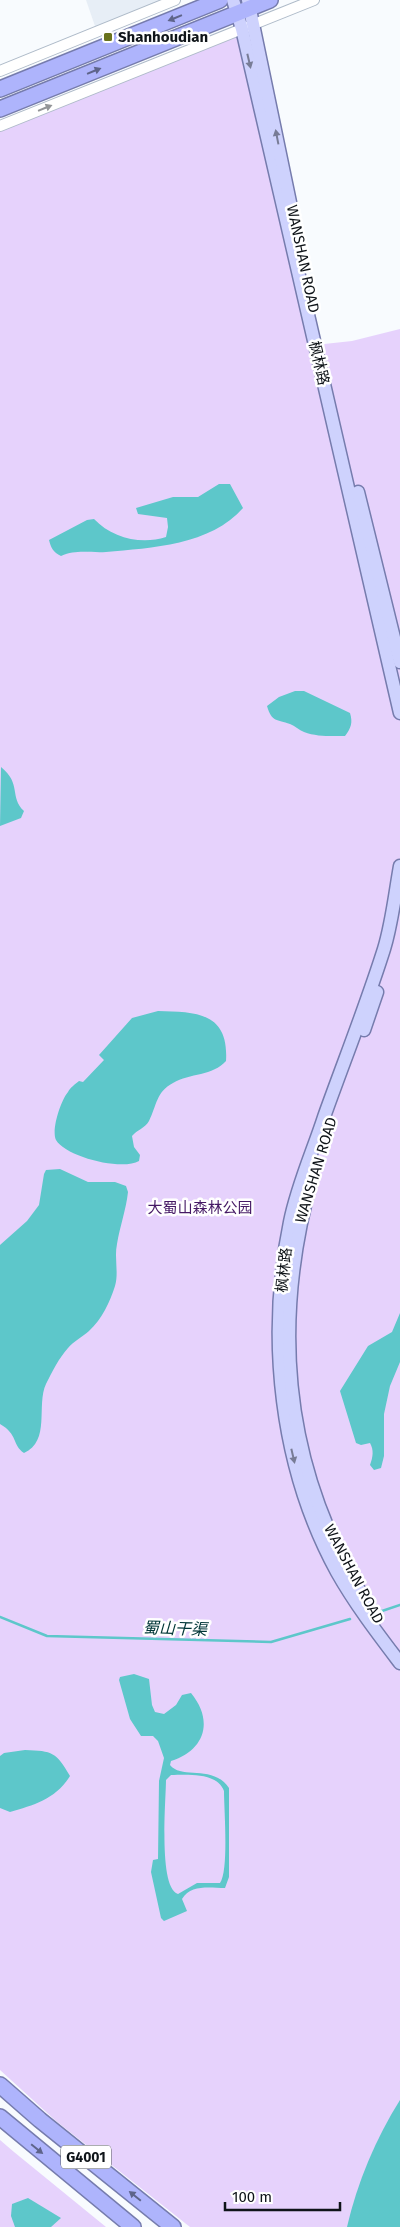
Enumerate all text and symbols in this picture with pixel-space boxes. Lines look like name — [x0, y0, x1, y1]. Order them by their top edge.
one-way arrow — [168, 15, 182, 23]
place label: Shanhoudian — [118, 28, 208, 46]
marker: Shanhoudian — [102, 31, 114, 43]
one-way arrow — [245, 53, 253, 68]
one-way arrow — [87, 67, 101, 75]
one-way arrow — [38, 104, 53, 112]
one-way arrow — [273, 129, 281, 145]
street label: WANSHAN ROAD — [283, 203, 323, 315]
street label: 枫林路 — [305, 339, 333, 387]
street label: WANSHAN ROAD — [291, 1115, 341, 1225]
park label: 大蜀山森林公园 — [147, 1199, 253, 1217]
street label: 枫林路 — [273, 1247, 295, 1293]
one-way arrow — [289, 1448, 297, 1463]
street label: WANSHAN ROAD — [320, 1521, 388, 1627]
water label: 蜀山干渠 — [143, 1618, 209, 1639]
one-way arrow — [30, 2143, 43, 2154]
road number: G4001 — [61, 2146, 111, 2168]
scale bar — [225, 2180, 340, 2212]
text: 100 m — [232, 2188, 272, 2206]
one-way arrow — [129, 2191, 142, 2202]

